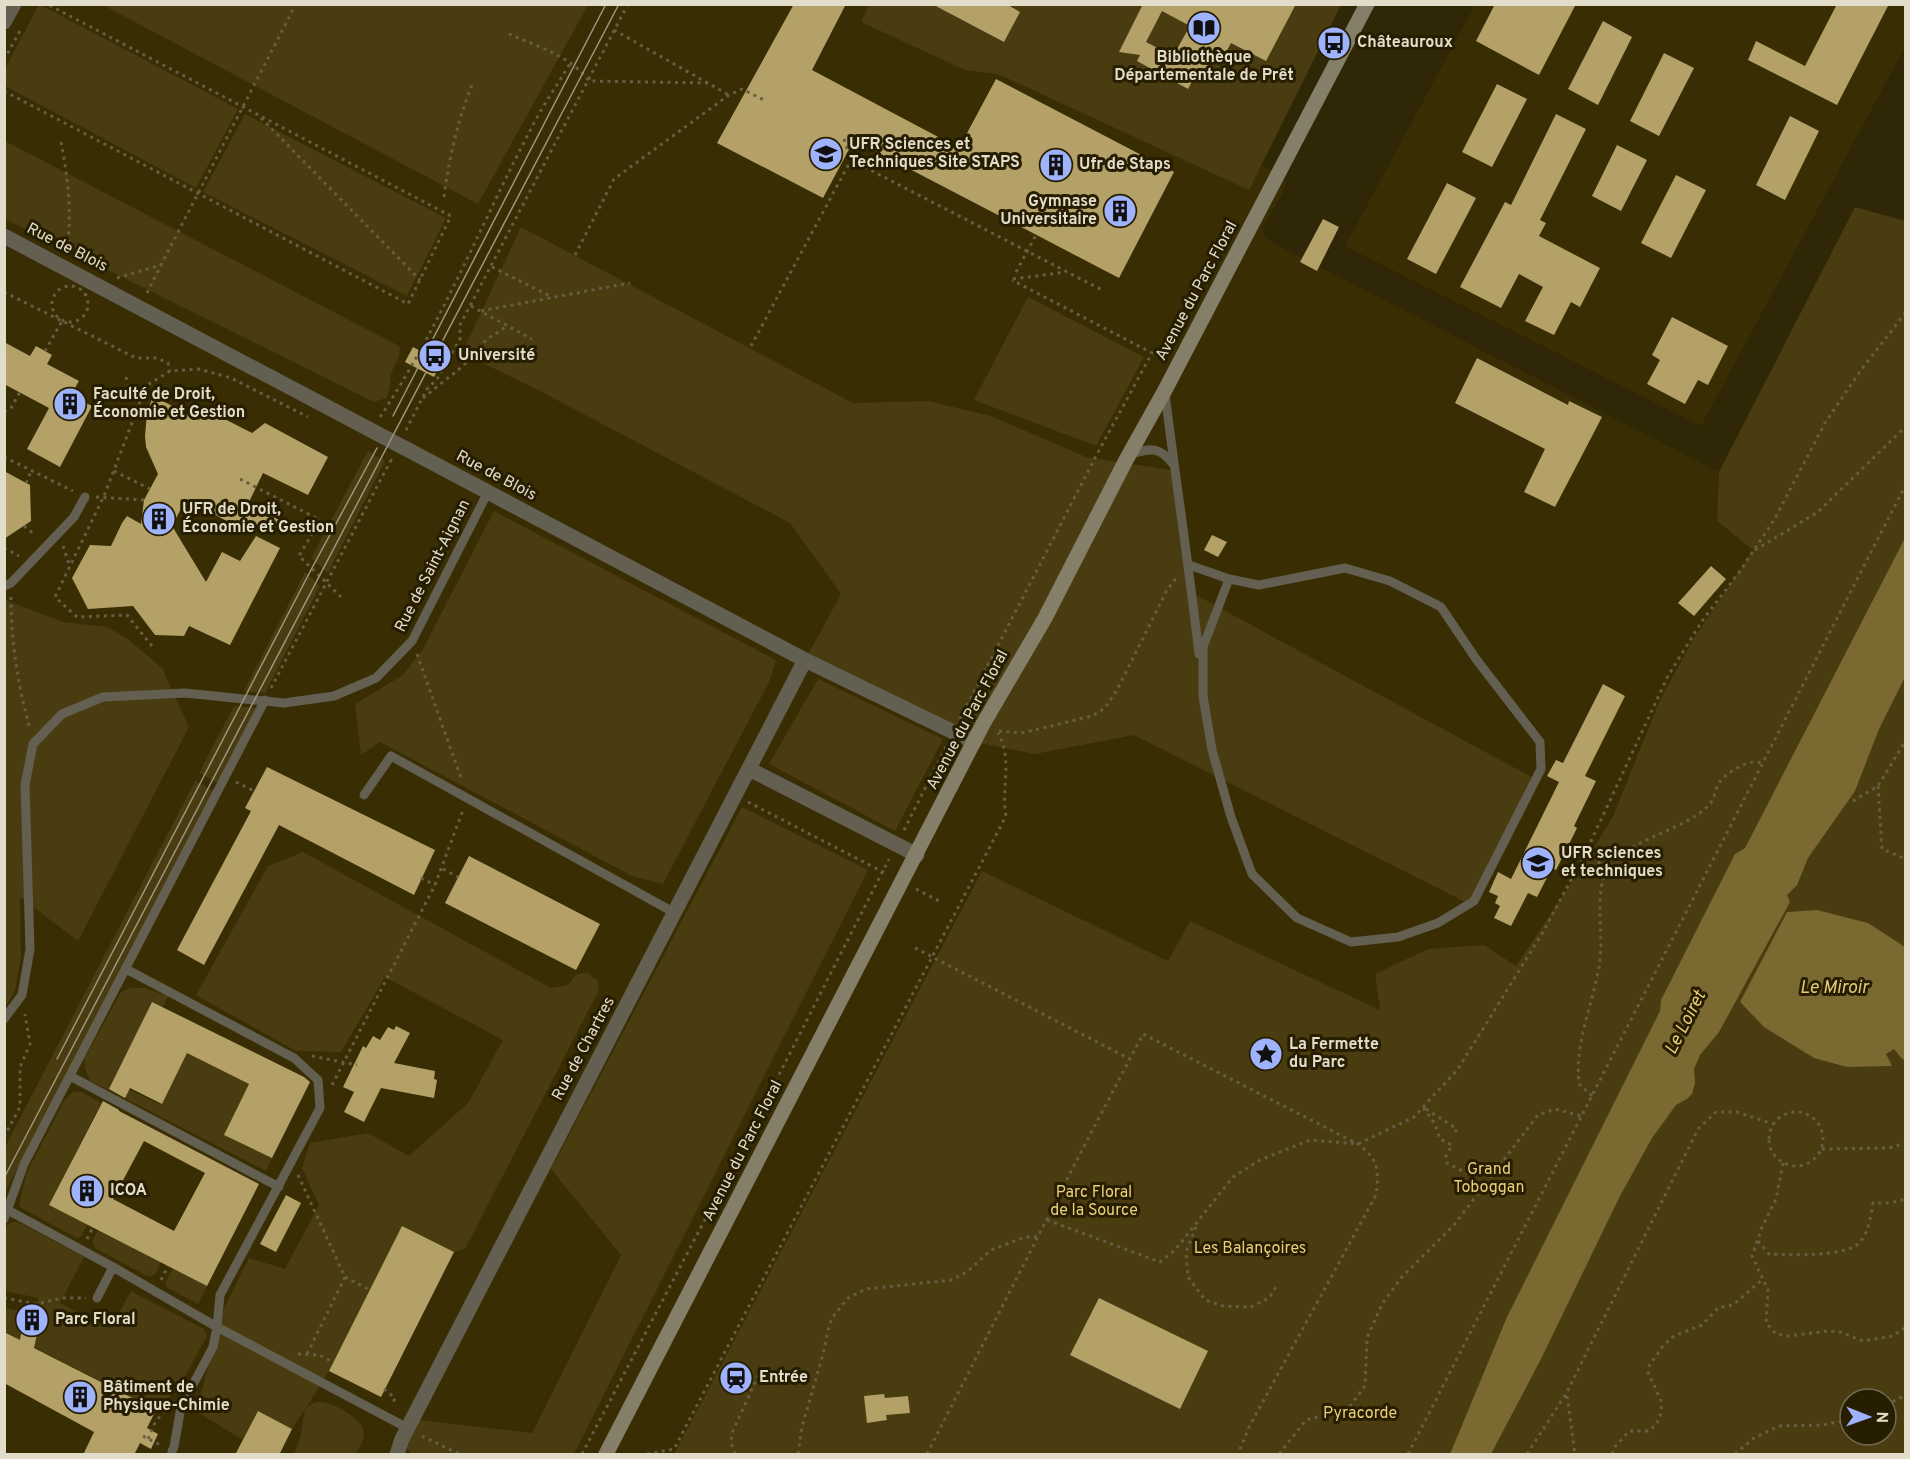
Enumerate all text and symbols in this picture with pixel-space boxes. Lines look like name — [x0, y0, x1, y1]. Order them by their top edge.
library icon: Bibliothèque Départementale de Prêt — [1186, 10, 1222, 46]
bus stop icon: Châteauroux — [1316, 25, 1352, 61]
place label: Châteauroux — [1357, 33, 1453, 53]
place label: Bibliothèque Départementale de Prêt — [1114, 48, 1294, 86]
place label: UFR Sciences et Techniques Site STAPS — [849, 135, 1020, 173]
school or university icon: UFR Sciences et Techniques Site STAPS — [808, 136, 844, 172]
building icon: Ufr de Staps — [1038, 147, 1074, 183]
place label: Ufr de Staps — [1079, 155, 1171, 175]
place label: Gymnase Universitaire — [1000, 192, 1097, 230]
building icon: Gymnase Universitaire — [1102, 193, 1138, 229]
street label: Avenue du Parc Floral — [1152, 218, 1242, 364]
street label: Rue de Blois — [23, 219, 111, 277]
bus stop icon: Université — [417, 338, 453, 374]
place label: Université — [458, 346, 535, 366]
place label: Faculté de Droit, Économie et Gestion — [93, 385, 245, 423]
building icon: Faculté de Droit, Économie et Gestion — [52, 386, 88, 422]
street label: Rue de Blois — [452, 446, 540, 506]
street label: Rue de Saint-Aignan — [391, 496, 475, 636]
place label: UFR de Droit, Économie et Gestion — [182, 500, 334, 538]
building icon: UFR de Droit, Économie et Gestion — [141, 501, 177, 537]
street label: Avenue du Parc Floral — [923, 647, 1013, 793]
place label: UFR sciences et techniques — [1561, 844, 1663, 882]
school or university icon: UFR sciences et techniques — [1520, 845, 1556, 881]
water label: Le Miroir — [1800, 977, 1870, 1000]
water label: Le Loiret — [1660, 986, 1713, 1059]
street label: Rue de Chartres — [548, 994, 620, 1104]
place label: La Fermette du Parc — [1289, 1035, 1379, 1073]
place icon: La Fermette du Parc — [1248, 1036, 1284, 1072]
street label: Avenue du Parc Floral — [699, 1077, 787, 1225]
park label: Grand Toboggan — [1454, 1160, 1524, 1198]
building icon: ICOA — [69, 1173, 105, 1209]
place label: ICOA — [110, 1181, 147, 1201]
park label: Parc Floral de la Source — [1050, 1183, 1138, 1221]
park label: Les Balançoires — [1194, 1239, 1306, 1259]
building icon: Parc Floral — [14, 1302, 50, 1338]
place label: Parc Floral — [55, 1310, 136, 1330]
station icon: Entrée — [718, 1360, 754, 1396]
place label: Entrée — [759, 1368, 808, 1388]
place label: Bâtiment de Physique-Chimie — [103, 1378, 230, 1416]
building icon: Bâtiment de Physique-Chimie — [62, 1379, 98, 1415]
north arrow — [1838, 1387, 1898, 1447]
park label: Pyracorde — [1323, 1404, 1397, 1424]
text: N — [1871, 1411, 1891, 1423]

